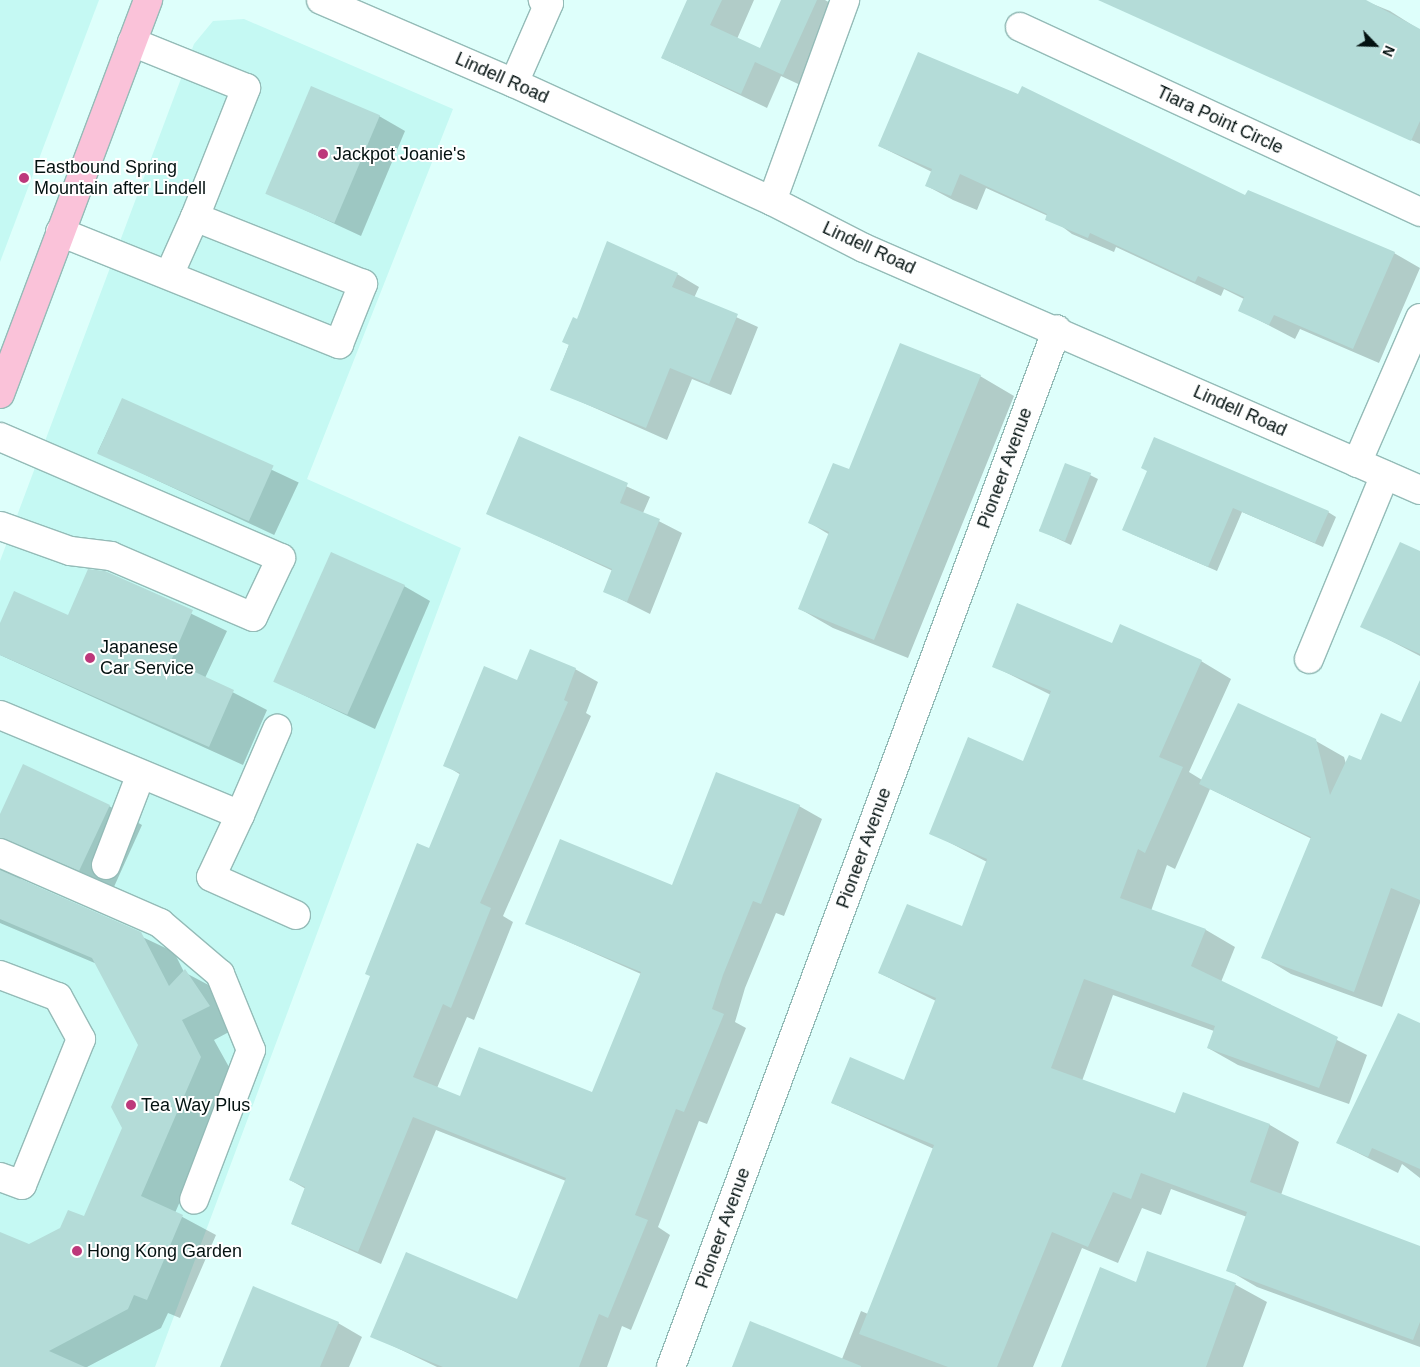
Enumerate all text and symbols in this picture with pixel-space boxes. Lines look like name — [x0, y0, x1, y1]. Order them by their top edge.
north arrow — [1350, 20, 1400, 70]
text: N — [1379, 43, 1398, 59]
street label: Lindell Road — [452, 48, 552, 108]
street label: Tiara Point Circle — [1153, 81, 1287, 159]
place label: Jackpot Joanie's — [333, 143, 466, 165]
marker: Jackpot Joanie's — [317, 148, 329, 160]
place label: Eastbound Spring Mountain after Lindell — [34, 157, 206, 200]
marker: Eastbound Spring Mountain after Lindell — [18, 172, 30, 184]
street label: Lindell Road — [819, 217, 919, 279]
street label: Lindell Road — [1190, 381, 1290, 441]
street label: Pioneer Avenue — [973, 404, 1037, 532]
place label: Japanese Car Service — [100, 637, 194, 680]
marker: Japanese Car Service — [84, 652, 96, 664]
street label: Pioneer Avenue — [832, 784, 896, 912]
place label: Tea Way Plus — [141, 1094, 250, 1116]
marker: Tea Way Plus — [125, 1099, 137, 1111]
street label: Pioneer Avenue — [691, 1164, 755, 1292]
place label: Hong Kong Garden — [87, 1240, 242, 1262]
marker: Hong Kong Garden — [71, 1245, 83, 1257]

